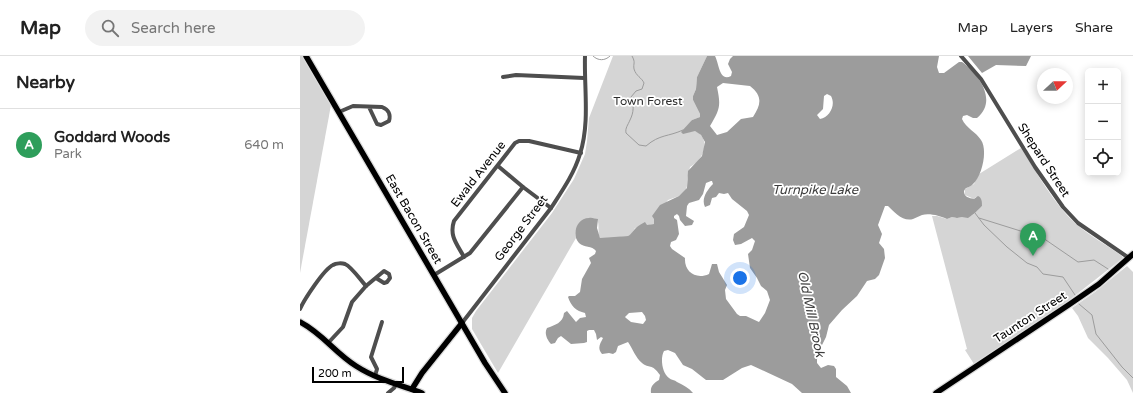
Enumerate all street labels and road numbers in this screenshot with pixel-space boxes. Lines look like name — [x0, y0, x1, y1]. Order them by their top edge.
street label: Shepard Street — [1015, 120, 1073, 200]
street label: Ewald Avenue — [448, 138, 508, 210]
street label: East Bacon Street — [383, 172, 446, 267]
street label: George Street — [492, 192, 551, 264]
street label: Taunton Street — [991, 288, 1069, 346]

